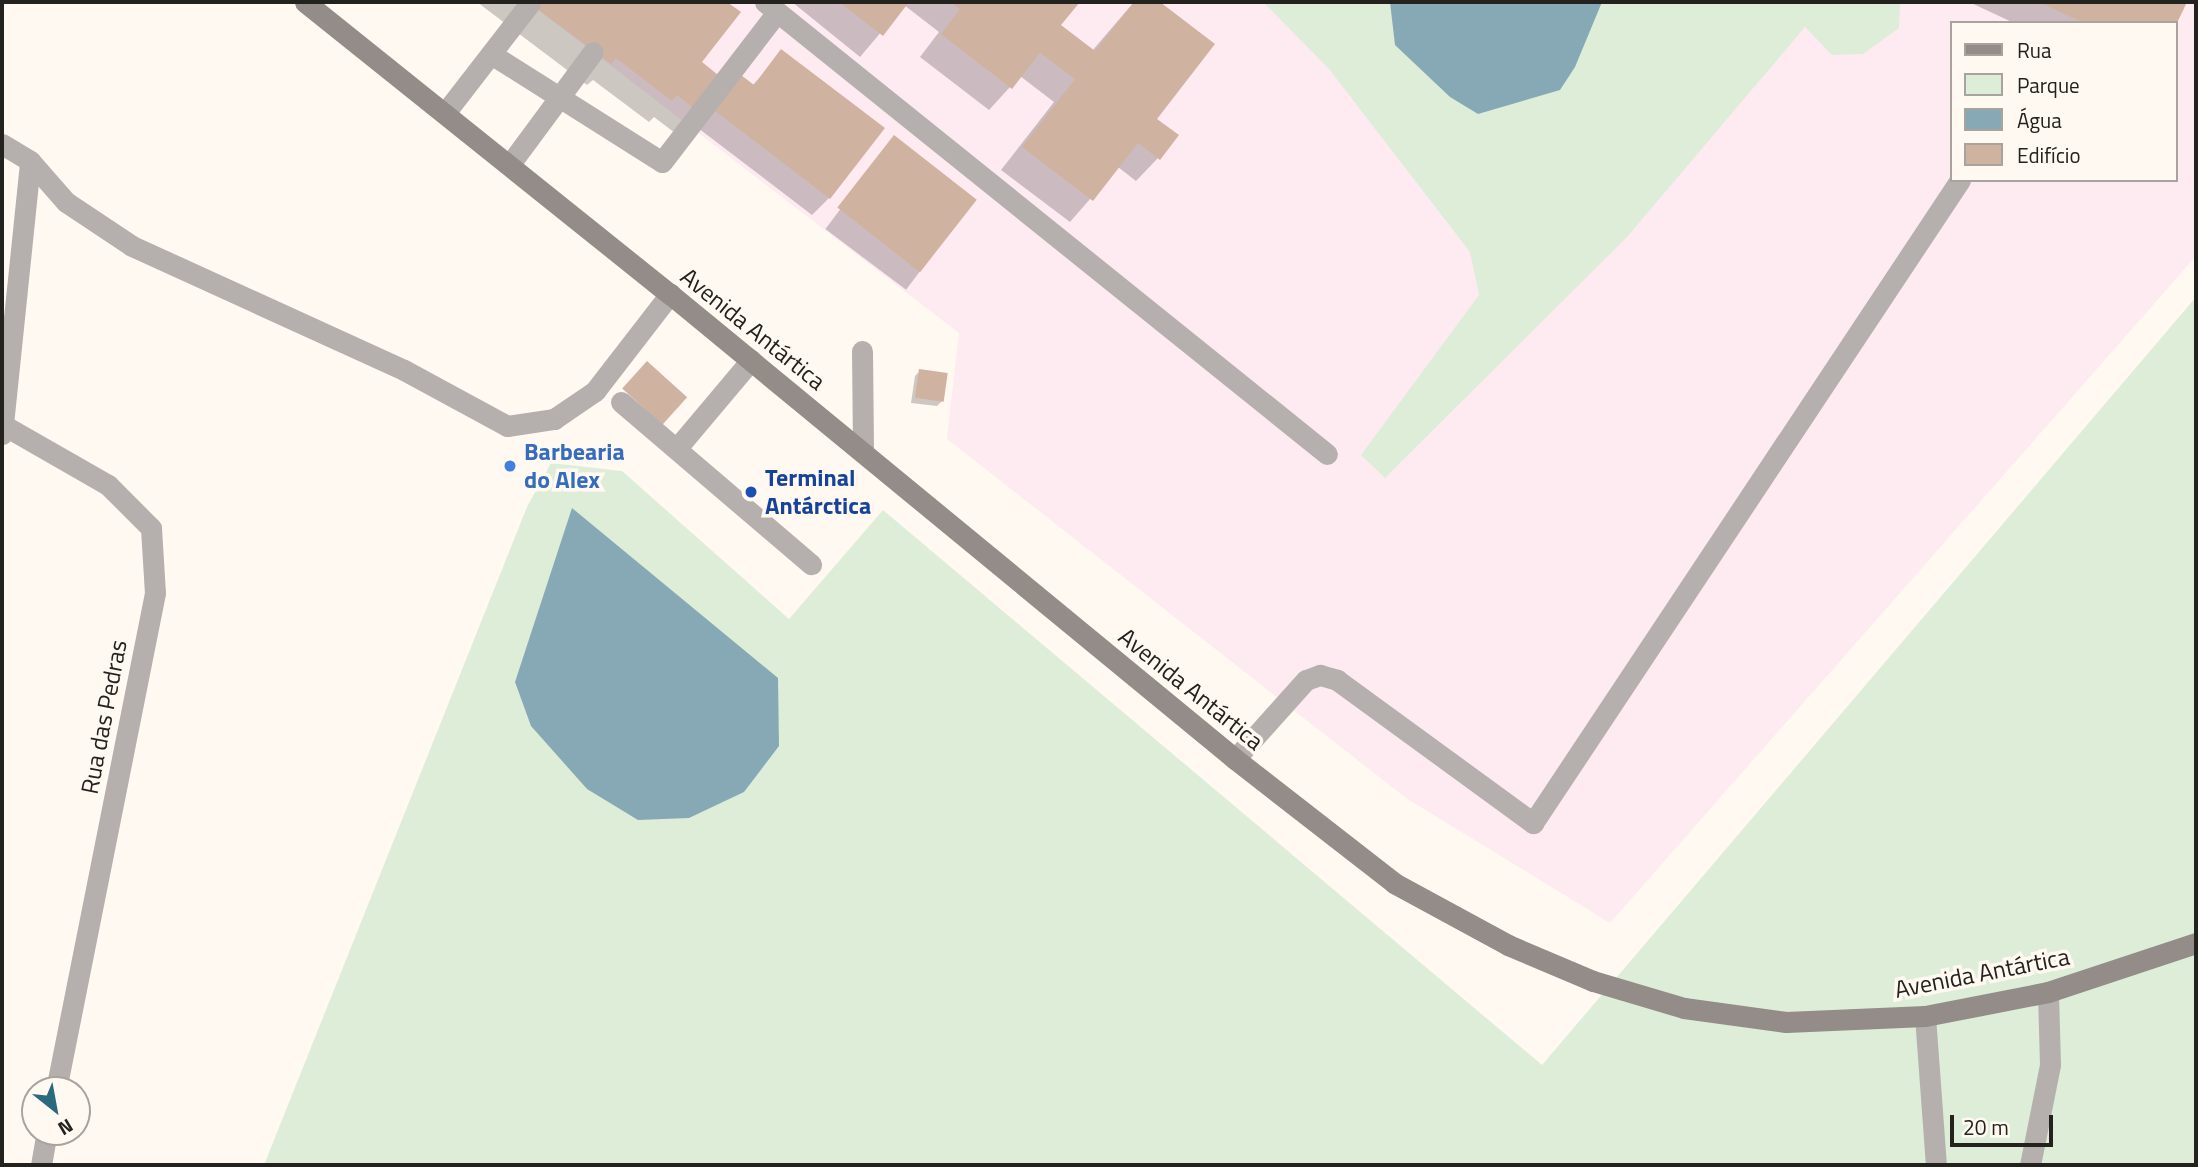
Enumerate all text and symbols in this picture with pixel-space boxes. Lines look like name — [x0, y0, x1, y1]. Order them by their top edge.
legend — [1950, 21, 2177, 182]
text: Rua — [2017, 34, 2052, 66]
text: Parque — [2017, 69, 2080, 101]
text: Água — [2017, 104, 2062, 136]
text: Edifício — [2017, 139, 2081, 171]
street label: Avenida Antártica — [675, 262, 831, 396]
place label: Barbearia do Alex — [524, 438, 625, 494]
marker: Barbearia do Alex — [502, 458, 518, 474]
place label: Terminal Antárctica — [765, 464, 871, 520]
marker: Terminal Antárctica — [743, 484, 759, 500]
street label: Avenida Antártica — [1113, 622, 1269, 756]
street label: Rua das Pedras — [75, 638, 133, 796]
street label: Avenida Antártica — [1892, 942, 2072, 1004]
north arrow — [21, 1076, 91, 1146]
scale bar — [1953, 1100, 2056, 1144]
text: 20 m — [1963, 1111, 2009, 1143]
text: N — [53, 1112, 79, 1144]

